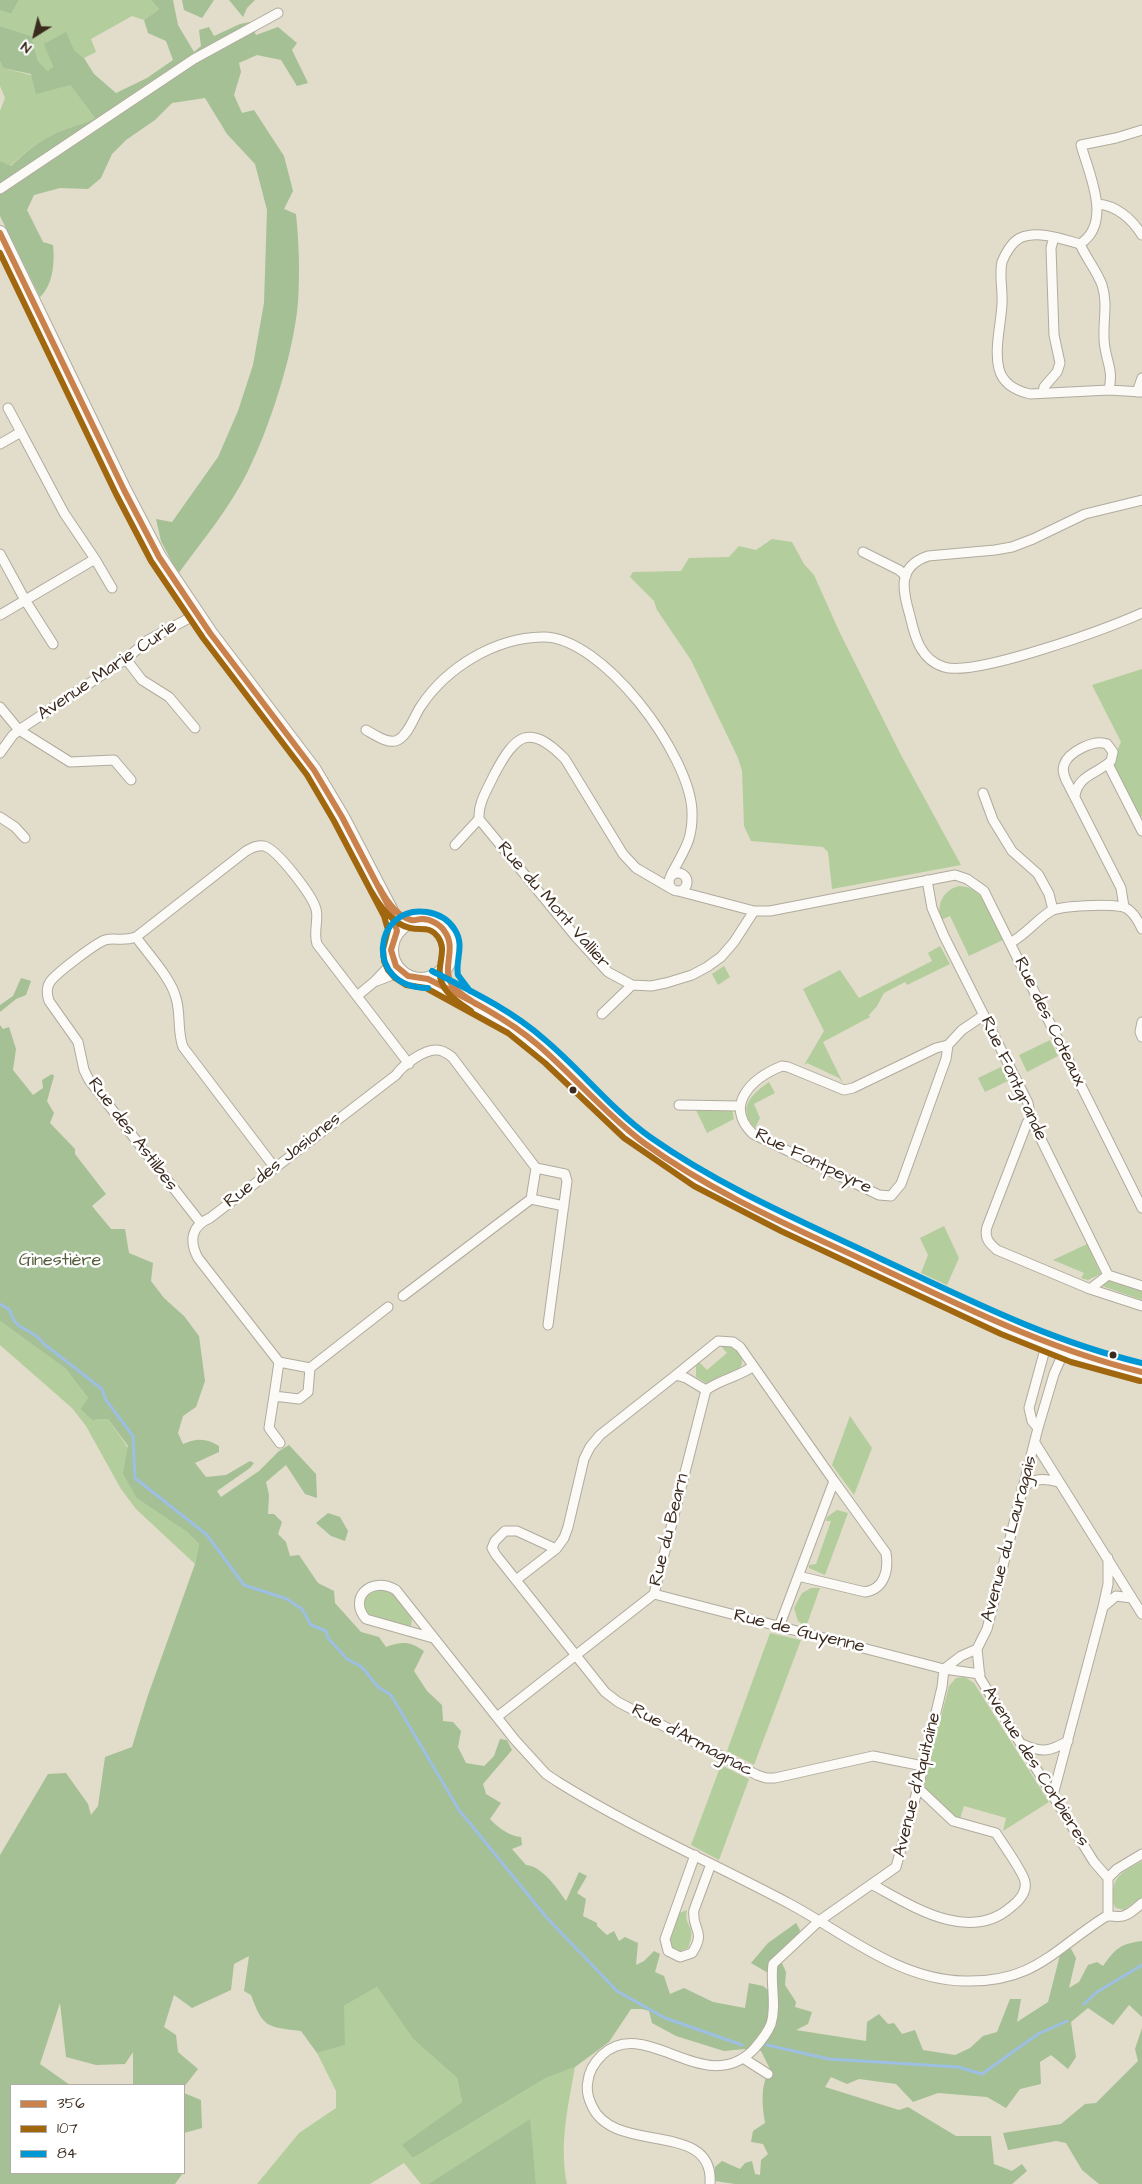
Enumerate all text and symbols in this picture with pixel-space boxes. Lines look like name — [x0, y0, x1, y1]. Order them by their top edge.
north arrow — [10, 10, 60, 60]
text: N — [17, 36, 36, 58]
street label: Avenue Marie Curie — [34, 616, 182, 726]
street label: Rue du Mont Vallier — [492, 838, 614, 974]
street label: Rue des Coteaux — [1008, 954, 1090, 1090]
street label: Rue Fontgrande — [975, 1014, 1051, 1144]
street label: Rue des Astilbes — [82, 1074, 182, 1196]
unlabelled marker — [568, 1085, 578, 1095]
street label: Rue des Jasiones — [220, 1109, 346, 1213]
street label: Rue Fontpeyre — [751, 1124, 875, 1200]
park label: Ginestière — [19, 1250, 101, 1272]
unlabelled marker — [1108, 1350, 1118, 1360]
street label: Avenue du Lauragais — [977, 1453, 1043, 1625]
street label: Rue du Bearn — [646, 1472, 694, 1588]
street label: Rue de Guyenne — [731, 1605, 867, 1659]
street label: Avenue des Corbieres — [977, 1683, 1093, 1851]
street label: Rue d'Armagnac — [628, 1700, 756, 1782]
street label: Avenue d'Aquitaine — [890, 1710, 946, 1860]
legend — [10, 2084, 185, 2174]
text: 356 — [57, 2093, 85, 2114]
text: 107 — [57, 2118, 78, 2139]
text: 84 — [57, 2143, 77, 2164]

